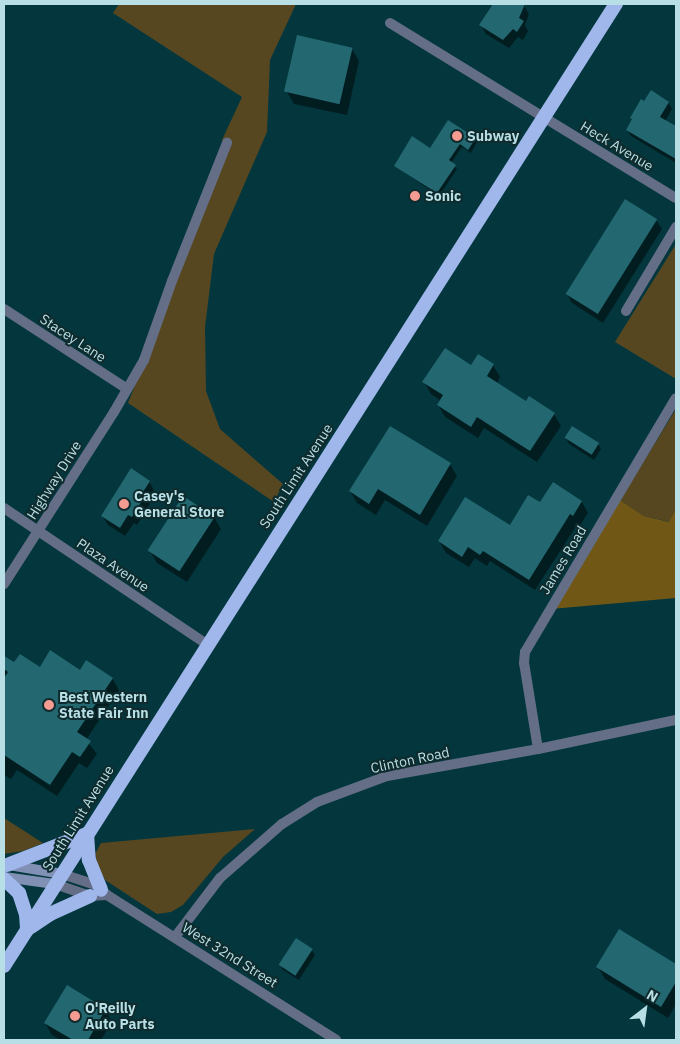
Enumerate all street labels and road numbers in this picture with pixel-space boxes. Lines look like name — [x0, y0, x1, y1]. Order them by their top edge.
street label: Heck Avenue — [578, 118, 656, 174]
street label: Stacey Lane — [37, 310, 109, 366]
street label: South Limit Avenue — [256, 421, 336, 531]
street label: Highway Drive — [23, 438, 85, 522]
street label: James Road — [536, 523, 590, 597]
street label: Plaza Avenue — [74, 535, 152, 595]
street label: Clinton Road — [369, 743, 451, 777]
street label: South Limit Avenue — [39, 762, 117, 874]
street label: West 32nd Street — [179, 919, 281, 991]

